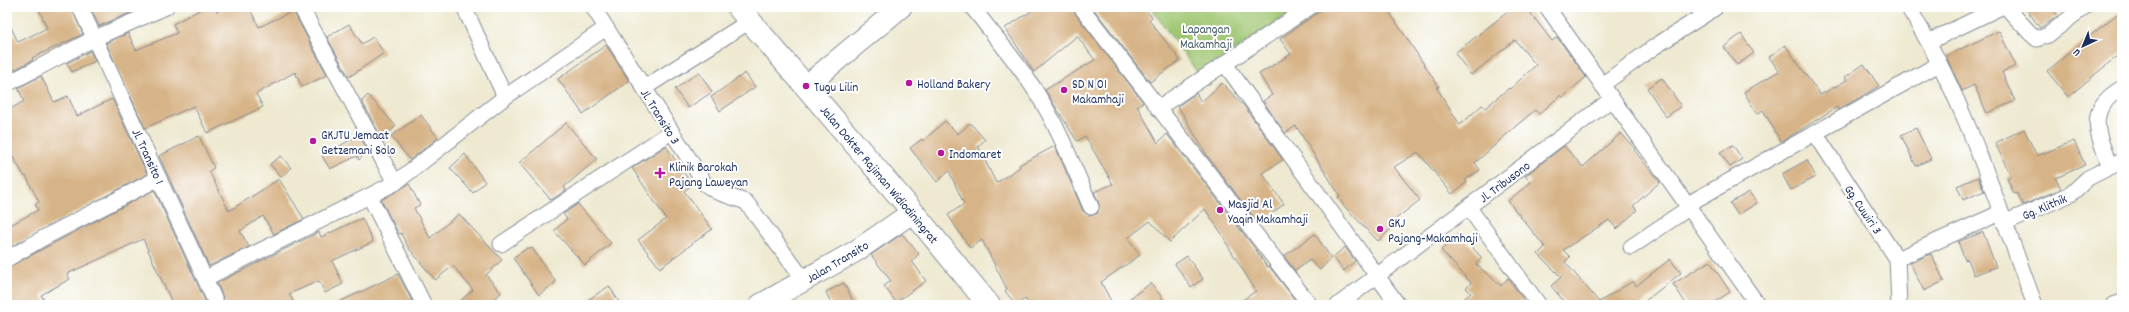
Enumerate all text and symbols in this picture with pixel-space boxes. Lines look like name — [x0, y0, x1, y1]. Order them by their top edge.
park label: Lapangan Makamhaji — [1180, 21, 1233, 55]
north arrow — [2063, 26, 2103, 66]
text: U — [2070, 44, 2085, 59]
place label: Holland Bakery — [917, 76, 991, 95]
place label: SD N 01 Makamhaji — [1072, 76, 1125, 110]
marker: Holland Bakery — [904, 78, 914, 88]
place label: Tugu Lilin — [814, 79, 858, 98]
marker: Tugu Lilin — [801, 81, 811, 91]
marker: SD N 01 Makamhaji — [1059, 85, 1069, 95]
street label: Jl. Transito 3 — [634, 86, 683, 149]
street label: Jalan Dokter Rajiman Widiodiningrat — [814, 102, 942, 249]
street label: Jl. Transito 1 — [126, 126, 168, 188]
place label: GKJTU Jemaat Getzemani Solo — [321, 127, 396, 161]
marker: GKJTU Jemaat Getzemani Solo — [308, 136, 318, 146]
place label: Indomaret — [949, 146, 1001, 165]
marker: Indomaret — [936, 148, 946, 158]
street label: Jl. Tribusono — [1476, 157, 1535, 209]
place label: Klinik Barokah Pajang Laweyan — [669, 159, 748, 193]
marker: Klinik Barokah Pajang Laweyan — [654, 167, 666, 179]
street label: Gg. Cuwiri 3 — [1838, 182, 1885, 239]
street label: Gg. Klithik — [2019, 190, 2070, 226]
place label: Masjid Al Yaqin Makamhaji — [1228, 196, 1309, 230]
marker: Masjid Al Yaqin Makamhaji — [1215, 205, 1225, 215]
place label: GKJ Pajang-Makamhaji — [1388, 215, 1478, 249]
marker: GKJ Pajang-Makamhaji — [1375, 224, 1385, 234]
street label: Jalan Transito — [804, 237, 873, 289]

